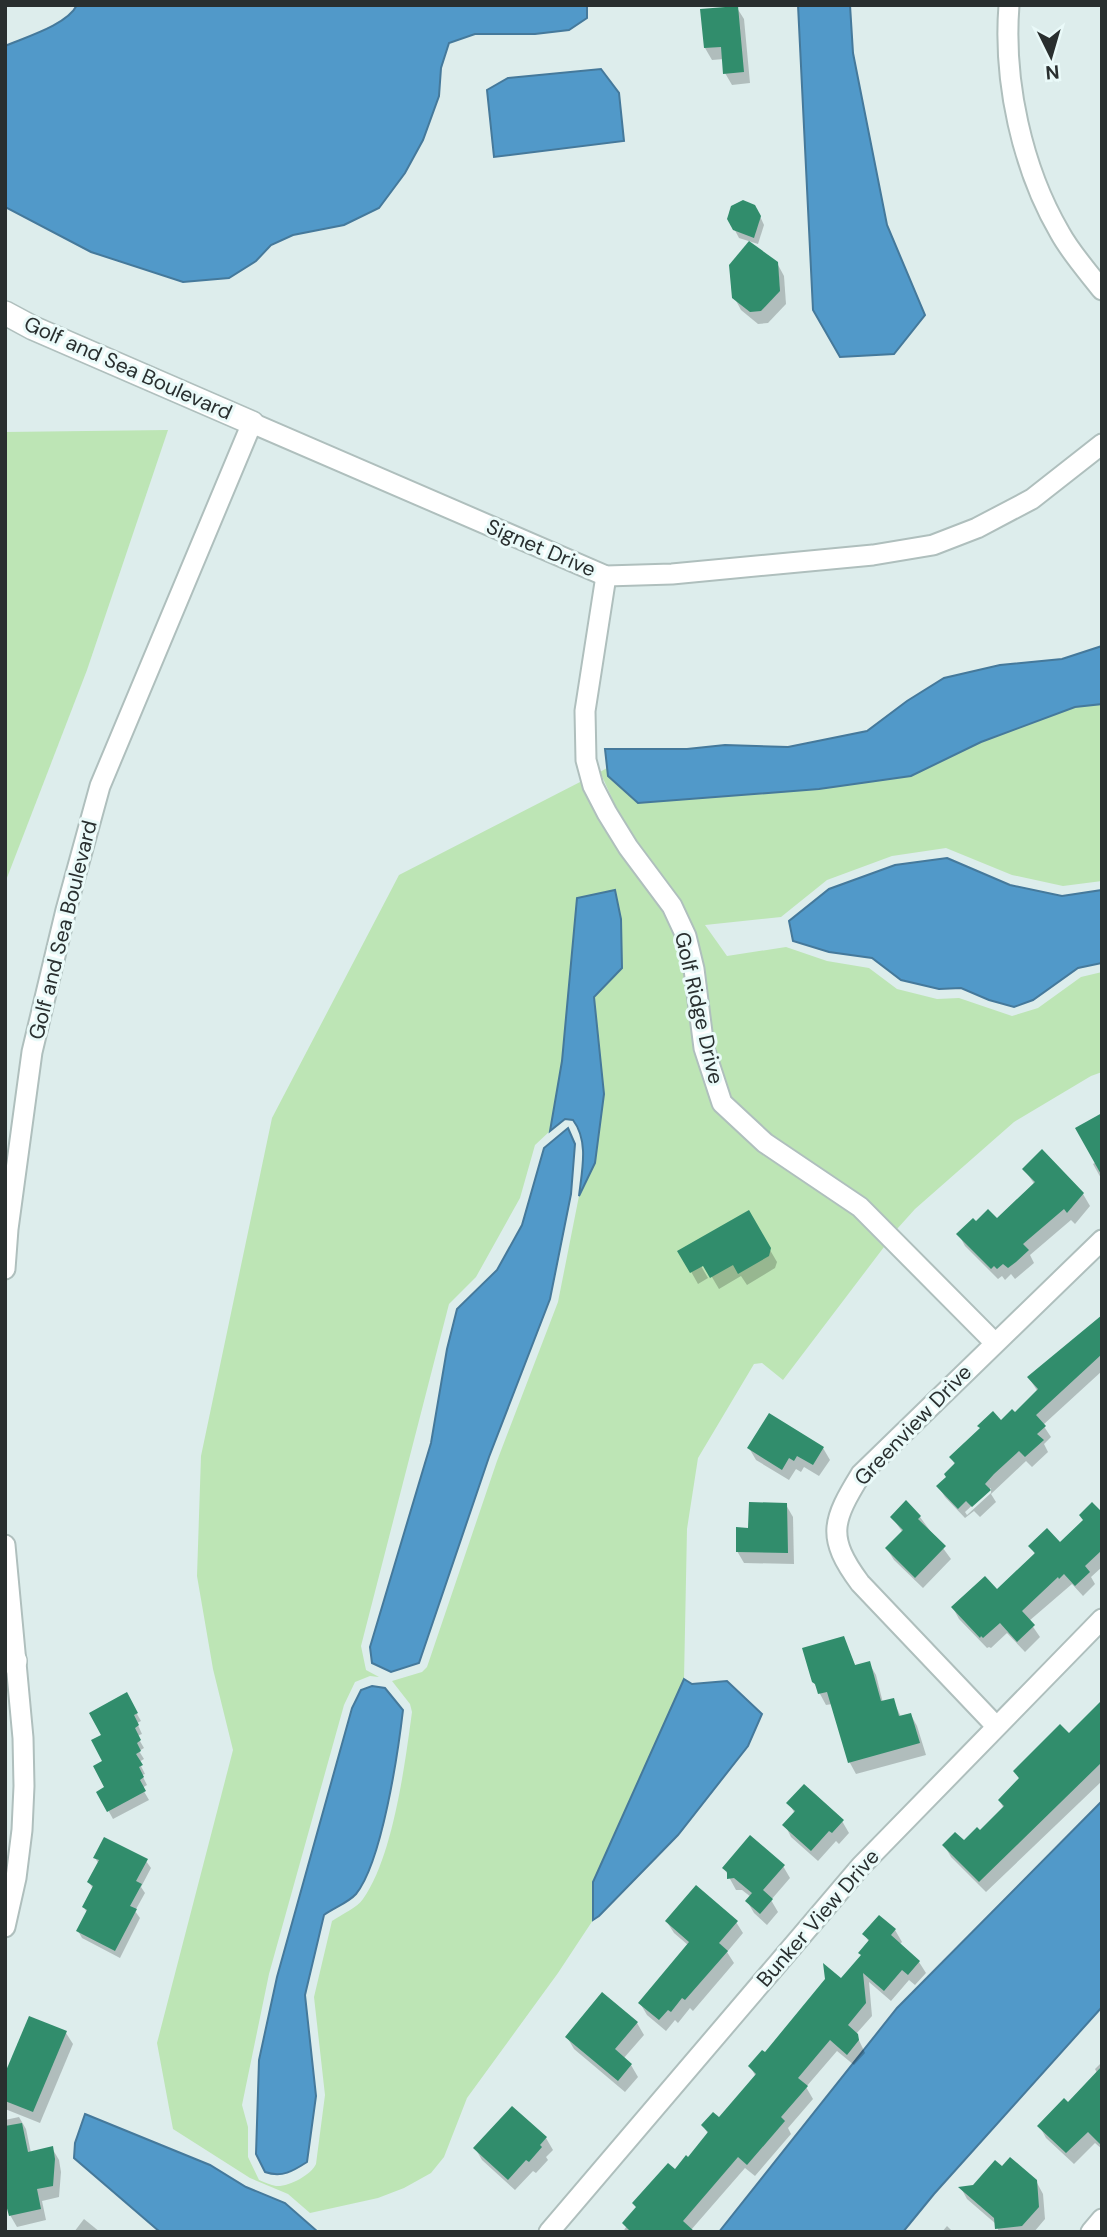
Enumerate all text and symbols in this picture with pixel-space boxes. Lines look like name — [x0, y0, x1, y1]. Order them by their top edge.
north arrow — [1016, 21, 1086, 91]
text: N — [1044, 59, 1060, 85]
street label: Golf and Sea Boulevard — [20, 309, 236, 427]
street label: Signet Drive — [482, 512, 600, 584]
street label: Golf and Sea Boulevard — [22, 817, 104, 1043]
street label: Golf Ridge Drive — [668, 929, 730, 1087]
street label: Greenview Drive — [848, 1358, 978, 1492]
street label: Bunker View Drive — [750, 1843, 886, 1993]

